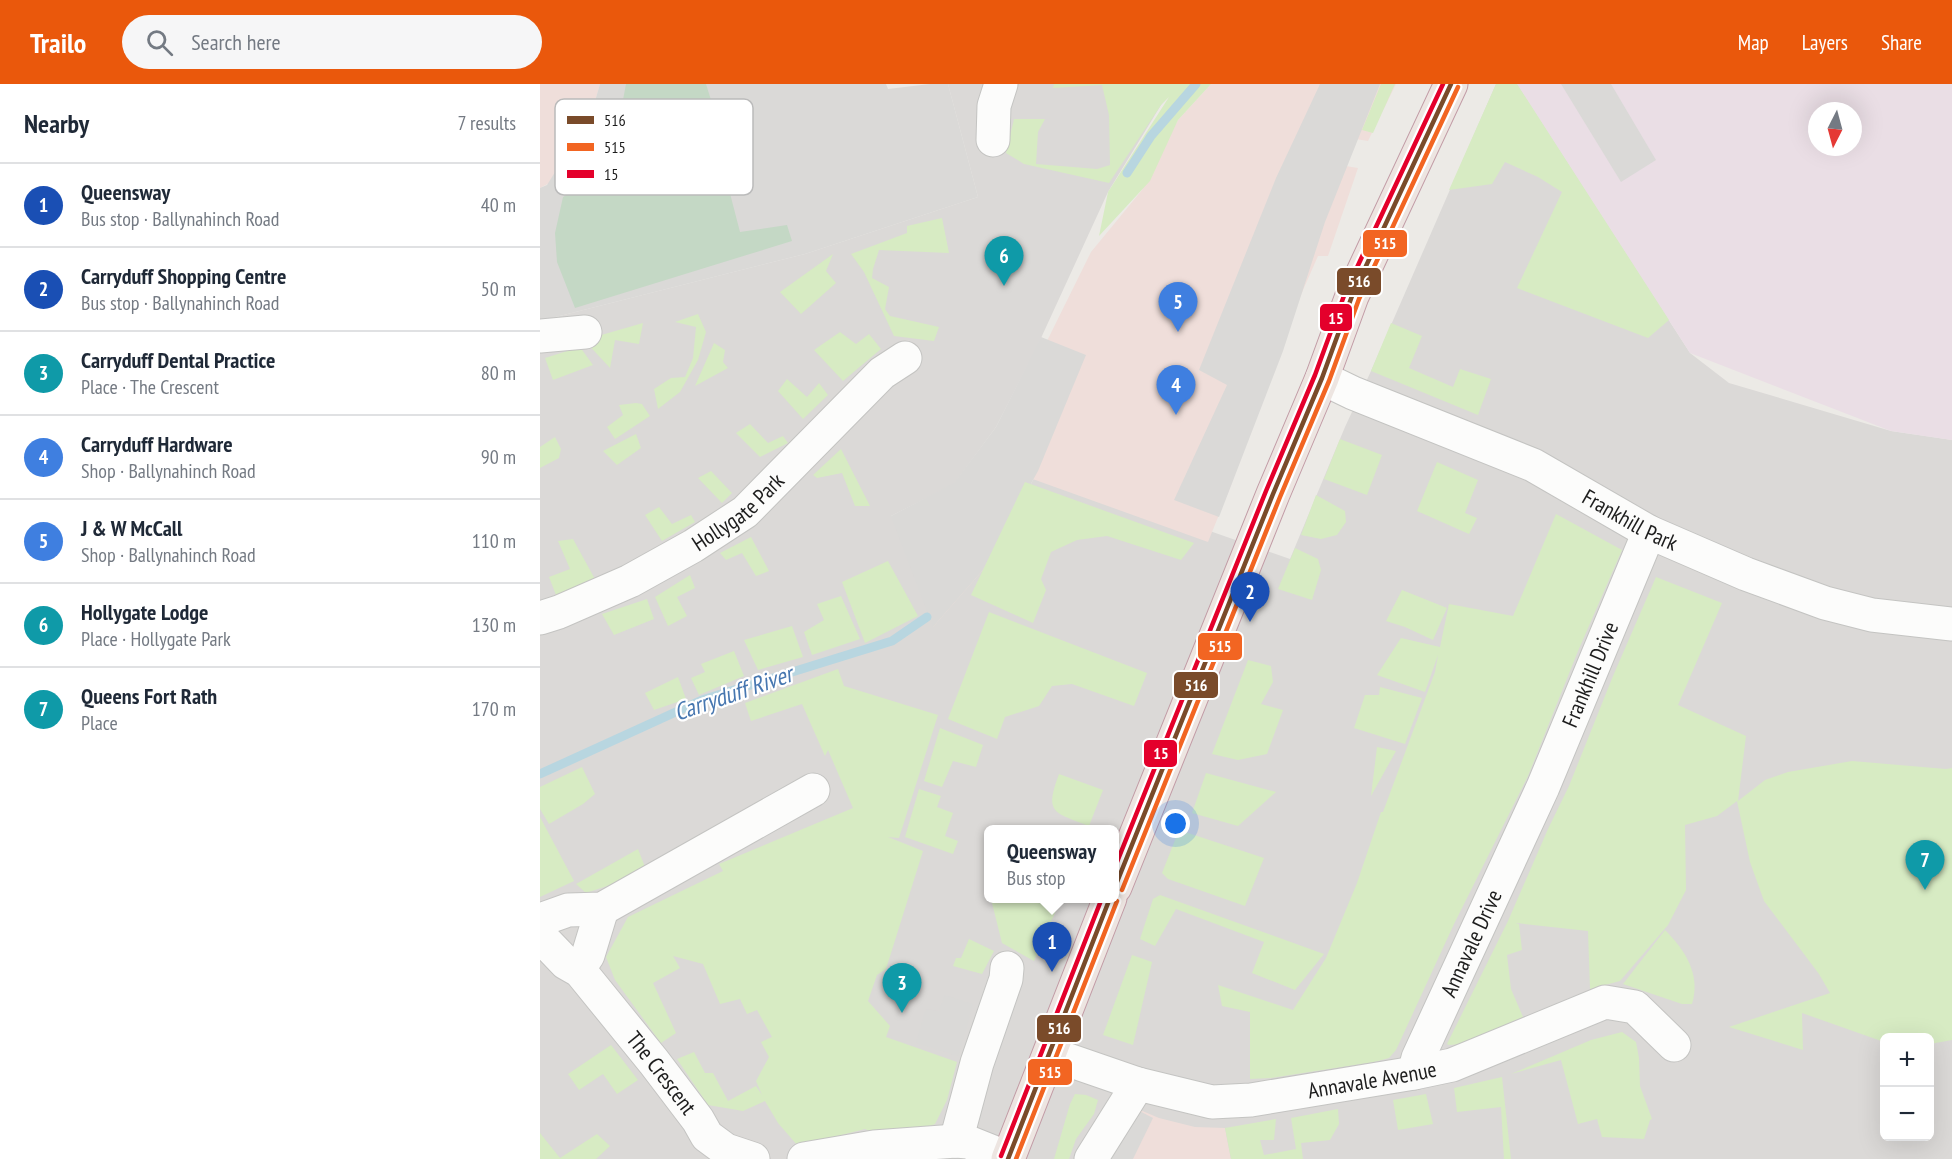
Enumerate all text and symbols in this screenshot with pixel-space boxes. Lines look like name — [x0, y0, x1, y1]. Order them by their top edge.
search box — [122, 15, 542, 69]
text: Trailo — [30, 24, 86, 61]
icon: search — [143, 26, 176, 59]
text: Search here — [191, 28, 281, 56]
text: Map — [1738, 29, 1769, 56]
text: Layers — [1802, 29, 1848, 56]
text: Share — [1881, 29, 1922, 56]
legend — [555, 99, 753, 195]
north arrow — [1808, 102, 1862, 156]
text: Nearby — [24, 107, 89, 140]
text: 7 results — [458, 110, 516, 136]
text: 516 — [604, 110, 626, 130]
text: 515 — [604, 137, 626, 157]
text: 15 — [604, 164, 618, 184]
text: Queensway — [81, 178, 170, 206]
text: 1 — [39, 192, 48, 218]
text: 40 m — [481, 192, 516, 218]
text: Bus stop · Ballynahinch Road — [81, 206, 280, 232]
line badge: 515 — [1362, 229, 1408, 258]
text: 515 — [1374, 233, 1396, 253]
pin: 6 — [984, 236, 1024, 286]
text: Carryduff Shopping Centre — [81, 262, 286, 290]
line badge: 516 — [1336, 267, 1382, 296]
text: 516 — [1348, 271, 1371, 291]
text: 2 — [39, 276, 48, 302]
text: 50 m — [481, 276, 516, 302]
pin: 5 — [1158, 282, 1198, 332]
text: Bus stop · Ballynahinch Road — [81, 290, 280, 316]
line badge: 15 — [1319, 303, 1353, 332]
text: 15 — [1328, 308, 1344, 328]
text: Carryduff Dental Practice — [81, 346, 275, 374]
text: 3 — [39, 360, 48, 386]
text: 80 m — [481, 360, 516, 386]
pin: 4 — [1156, 366, 1196, 415]
text: Place · The Crescent — [81, 374, 219, 400]
text: Carryduff Hardware — [81, 430, 233, 458]
text: 4 — [39, 444, 48, 470]
text: 90 m — [481, 444, 516, 470]
text: Shop · Ballynahinch Road — [81, 458, 256, 484]
street label: Hollygate Park — [686, 466, 790, 557]
street label: Frankhill Park — [1578, 483, 1682, 557]
text: J & W McCall — [81, 514, 182, 542]
text: 5 — [39, 528, 48, 554]
text: 110 m — [472, 528, 516, 554]
text: Shop · Ballynahinch Road — [81, 542, 256, 568]
pin: 2 — [1230, 572, 1270, 622]
text: Hollygate Lodge — [81, 598, 209, 626]
text: 6 — [39, 612, 48, 638]
text: 130 m — [472, 612, 516, 638]
street label: Frankhill Drive — [1555, 617, 1624, 731]
text: Place · Hollygate Park — [81, 626, 231, 652]
line badge: 515 — [1197, 632, 1243, 661]
text: 515 — [1209, 636, 1231, 656]
water label: Carryduff River — [670, 657, 800, 728]
line badge: 516 — [1173, 671, 1219, 699]
text: 516 — [1185, 675, 1208, 695]
text: Queens Fort Rath — [81, 682, 217, 710]
text: 7 — [39, 696, 48, 722]
text: 170 m — [472, 696, 516, 722]
text: Place — [81, 710, 118, 736]
line badge: 15 — [1143, 739, 1178, 768]
text: 15 — [1153, 743, 1169, 763]
your location — [1161, 809, 1190, 838]
popup — [984, 825, 1119, 903]
text: Queensway — [1007, 837, 1096, 865]
pin: 7 — [1906, 840, 1944, 890]
text: Bus stop — [1007, 865, 1065, 891]
street label: Annavale Drive — [1434, 885, 1508, 1001]
pin: 1 — [1032, 922, 1072, 972]
pin: 3 — [882, 964, 922, 1013]
line badge: 516 — [1036, 1014, 1082, 1043]
text: 516 — [1048, 1018, 1071, 1038]
street label: The Crescent — [621, 1025, 703, 1120]
map controls — [1880, 1033, 1934, 1141]
button: + — [1880, 1033, 1934, 1087]
street label: Annavale Avenue — [1306, 1055, 1439, 1104]
line badge: 515 — [1027, 1058, 1073, 1086]
text: 515 — [1039, 1062, 1061, 1082]
button: − — [1880, 1087, 1934, 1141]

